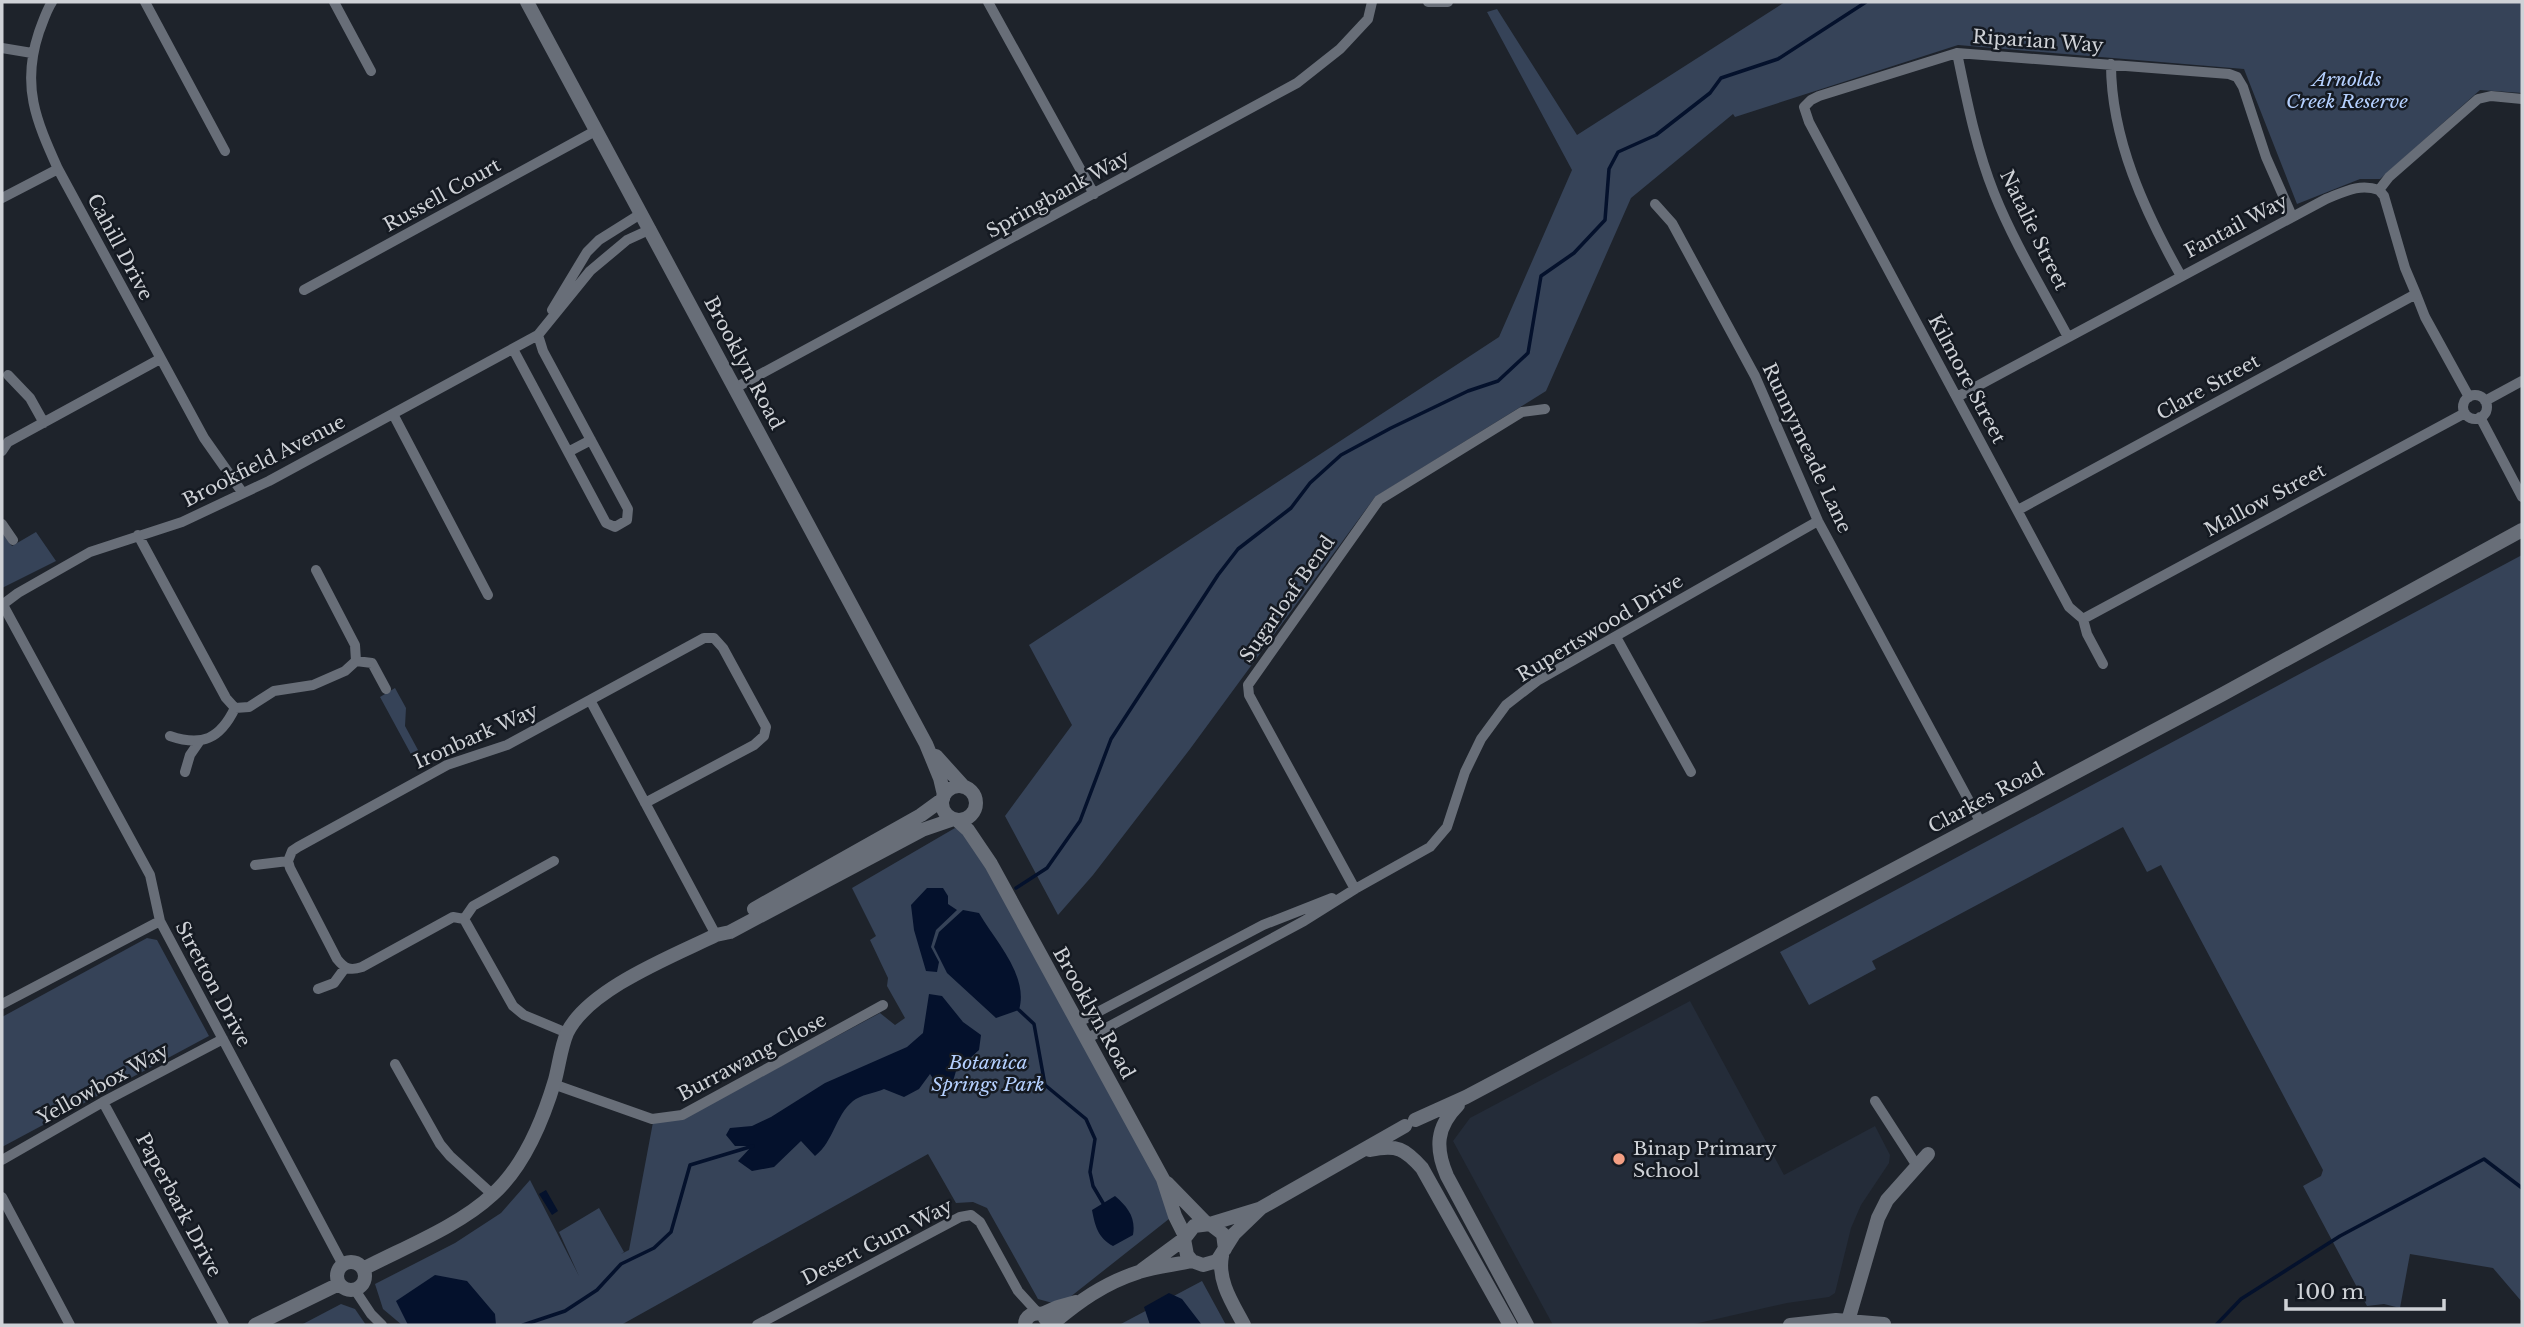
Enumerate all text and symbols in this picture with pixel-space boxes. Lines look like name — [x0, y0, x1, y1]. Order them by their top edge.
street label: Riparian Way — [1972, 25, 2104, 57]
park label: Arnolds Creek Reserve — [2286, 68, 2408, 113]
street label: Springbank Way — [982, 145, 1134, 243]
street label: Russell Court — [379, 153, 505, 237]
street label: Natalie Street — [1995, 166, 2073, 295]
street label: Fantail Way — [2180, 189, 2292, 263]
street label: Cahill Drive — [82, 190, 158, 304]
street label: Brooklyn Road — [699, 293, 789, 434]
street label: Kilmore Street — [1923, 311, 2011, 448]
street label: Clare Street — [2152, 349, 2264, 425]
street label: Runnymeade Lane — [1757, 359, 1857, 537]
street label: Brookfield Avenue — [179, 410, 349, 512]
street label: Mallow Street — [2200, 458, 2330, 542]
street label: Sugarloaf Bend — [1235, 531, 1339, 667]
street label: Rupertswood Drive — [1513, 569, 1687, 687]
street label: Ironbark Way — [410, 698, 542, 774]
street label: Clarkes Road — [1924, 758, 2048, 838]
street label: Stretton Drive — [170, 917, 256, 1051]
street label: Brooklyn Road — [1048, 943, 1140, 1083]
street label: Burrawang Close — [674, 1008, 830, 1106]
street label: Yellowbox Way — [32, 1038, 173, 1130]
park label: Botanica Springs Park — [931, 1051, 1045, 1096]
street label: Paperbark Drive — [131, 1129, 227, 1281]
place label: Binap Primary School — [1633, 1137, 1777, 1182]
marker: Binap Primary School — [1611, 1151, 1627, 1167]
street label: Desert Gum Way — [798, 1194, 956, 1290]
scale bar — [2286, 1268, 2444, 1312]
text: 100 m — [2296, 1279, 2364, 1305]

